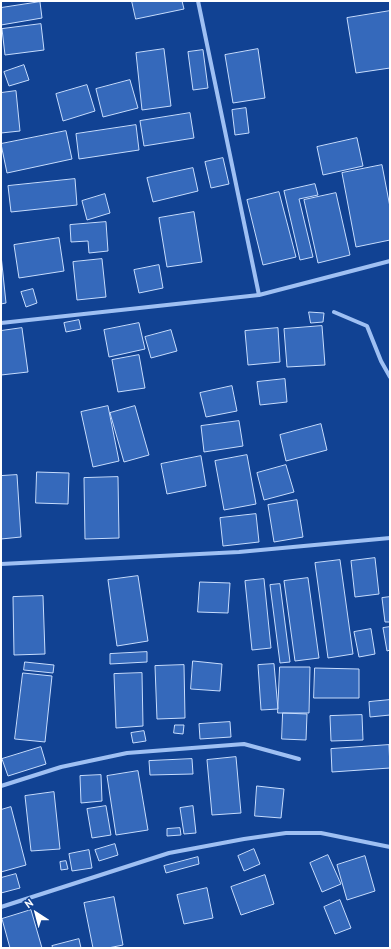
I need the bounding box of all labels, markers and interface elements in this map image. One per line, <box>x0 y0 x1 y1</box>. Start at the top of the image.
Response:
north arrow <box>16 893 56 933</box>
text: N <box>22 896 36 911</box>

